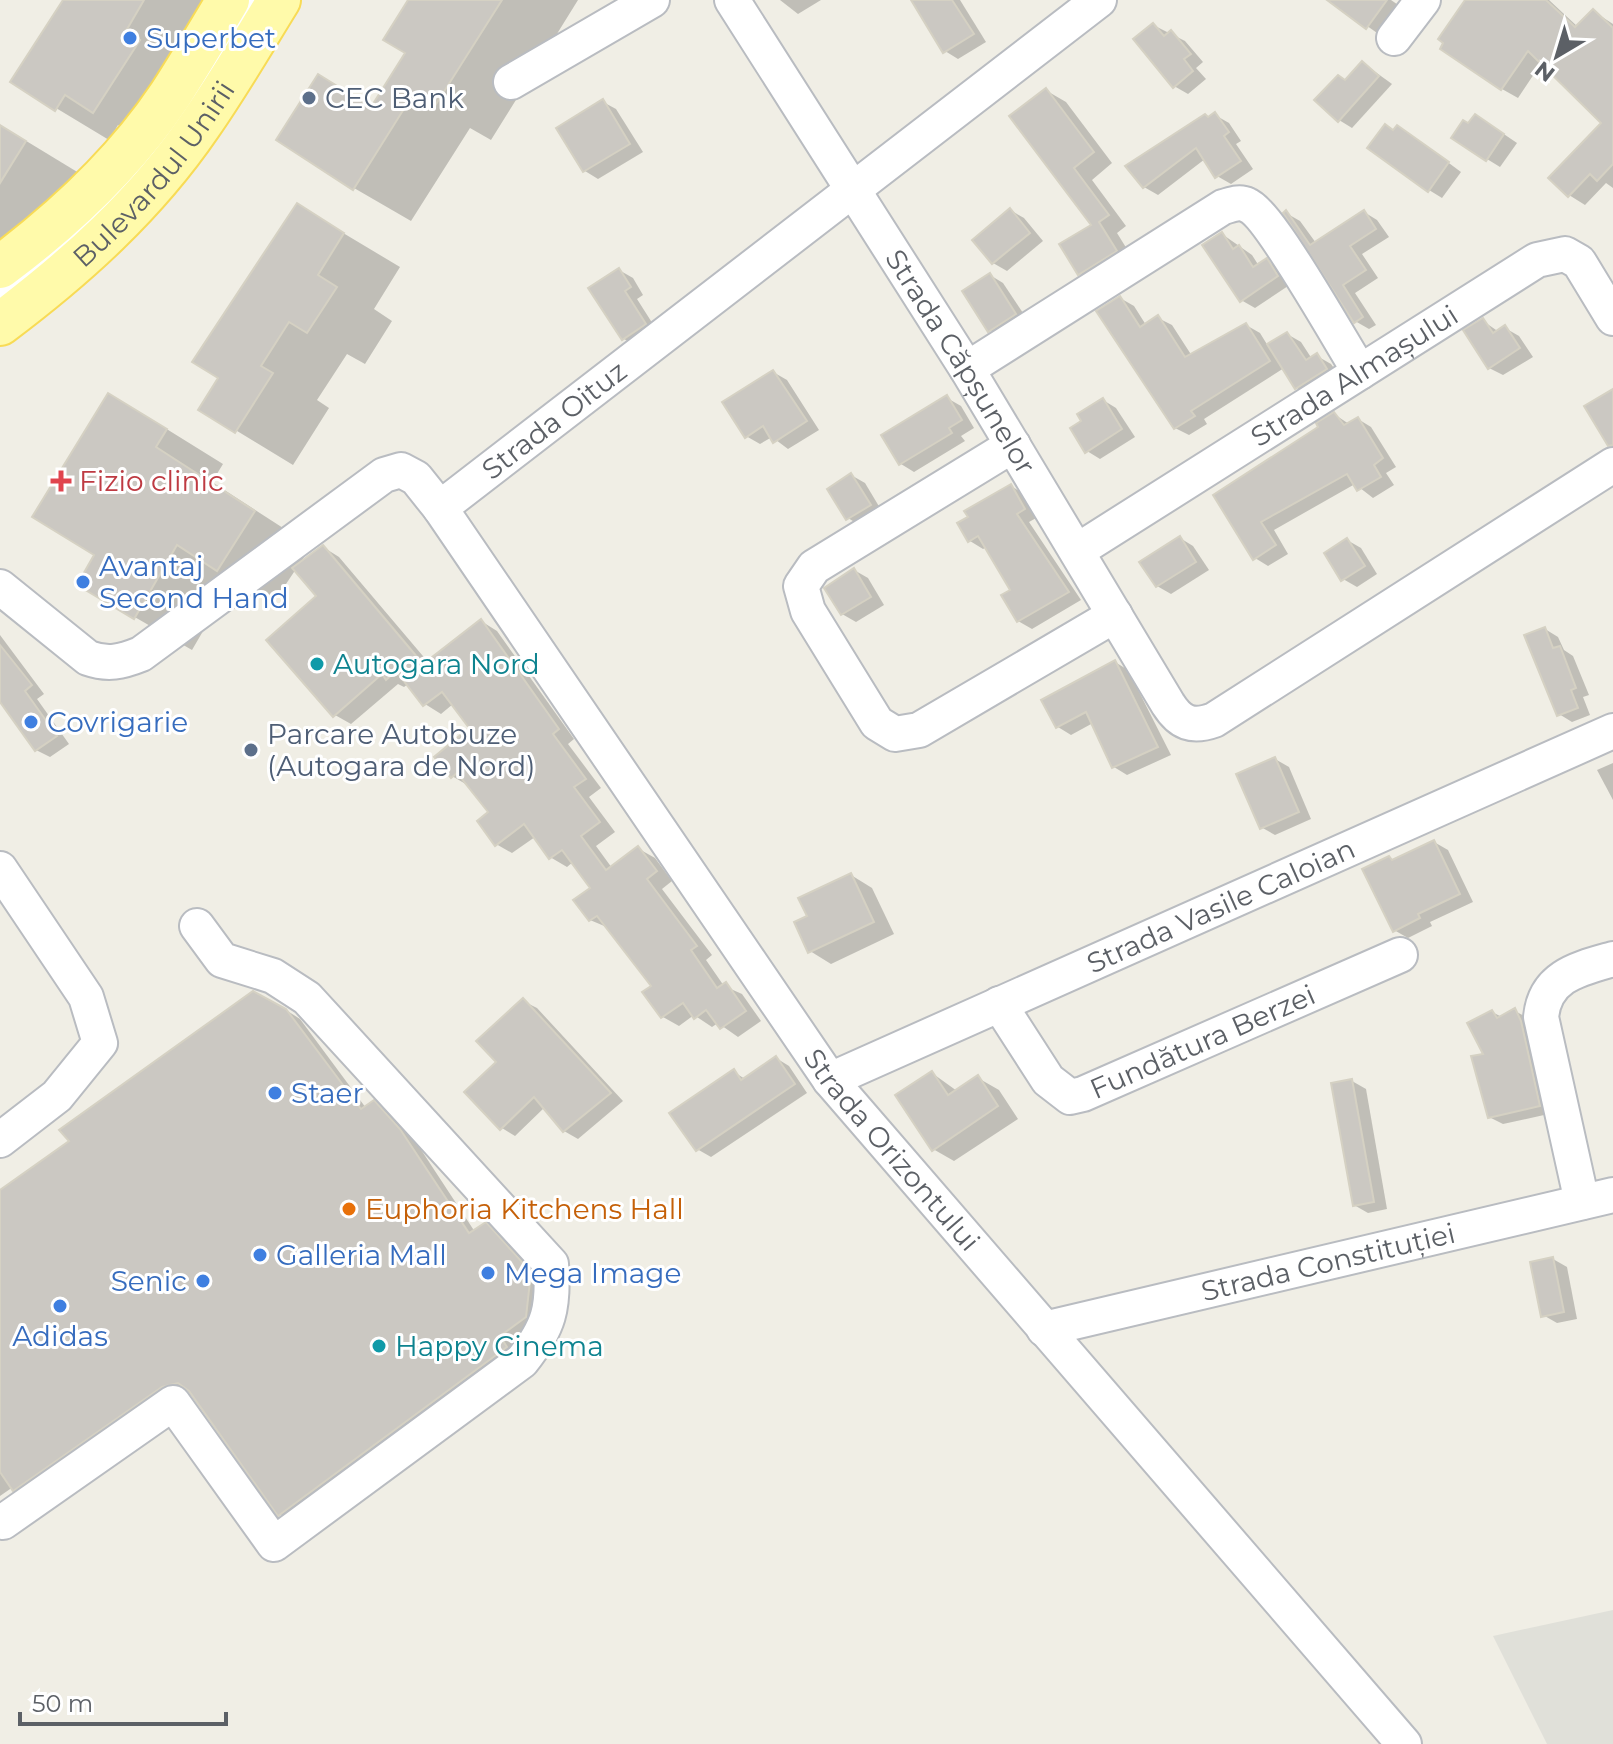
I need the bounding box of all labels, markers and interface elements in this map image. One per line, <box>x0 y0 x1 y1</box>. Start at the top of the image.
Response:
north arrow <box>1517 16 1597 96</box>
place label: Superbet <box>146 21 276 55</box>
marker: Superbet <box>121 29 139 47</box>
text: N <box>1530 55 1560 87</box>
street label: Bulevardul Unirii <box>66 75 242 274</box>
place label: CEC Bank <box>325 81 464 115</box>
marker: CEC Bank <box>300 89 318 107</box>
street label: Strada Căpșunelor <box>878 243 1043 480</box>
street label: Strada Almașului <box>1244 298 1464 454</box>
street label: Strada Oituz <box>475 354 633 486</box>
place label: Fizio clinic <box>79 464 224 498</box>
marker: Fizio clinic <box>50 470 72 492</box>
place label: Avantaj Second Hand <box>99 549 289 615</box>
marker: Avantaj Second Hand <box>74 573 92 591</box>
place label: Autogara Nord <box>333 647 540 681</box>
marker: Autogara Nord <box>308 655 326 673</box>
place label: Covrigarie <box>47 705 188 739</box>
marker: Covrigarie <box>22 713 40 731</box>
place label: Parcare Autobuze (Autogara de Nord) <box>267 717 536 783</box>
marker: Parcare Autobuze (Autogara de Nord) <box>242 741 260 759</box>
street label: Strada Vasile Caloian <box>1082 831 1360 980</box>
street label: Fundătura Berzei <box>1085 977 1320 1106</box>
street label: Strada Orizontului <box>797 1042 987 1258</box>
place label: Staer <box>291 1076 364 1110</box>
marker: Staer <box>266 1084 284 1102</box>
place label: Euphoria Kitchens Hall <box>365 1192 684 1226</box>
marker: Euphoria Kitchens Hall <box>340 1200 358 1218</box>
street label: Strada Constituției <box>1198 1216 1459 1308</box>
place label: Galleria Mall <box>276 1238 447 1272</box>
marker: Galleria Mall <box>251 1246 269 1264</box>
place label: Mega Image <box>504 1256 681 1290</box>
place label: Senic <box>111 1264 187 1298</box>
marker: Mega Image <box>479 1264 497 1282</box>
marker: Senic <box>194 1272 212 1290</box>
marker: Adidas <box>51 1297 69 1315</box>
place label: Adidas <box>12 1319 108 1353</box>
place label: Happy Cinema <box>395 1329 604 1363</box>
marker: Happy Cinema <box>370 1337 388 1355</box>
scale bar <box>20 1676 226 1726</box>
text: 50 m <box>32 1689 93 1718</box>

